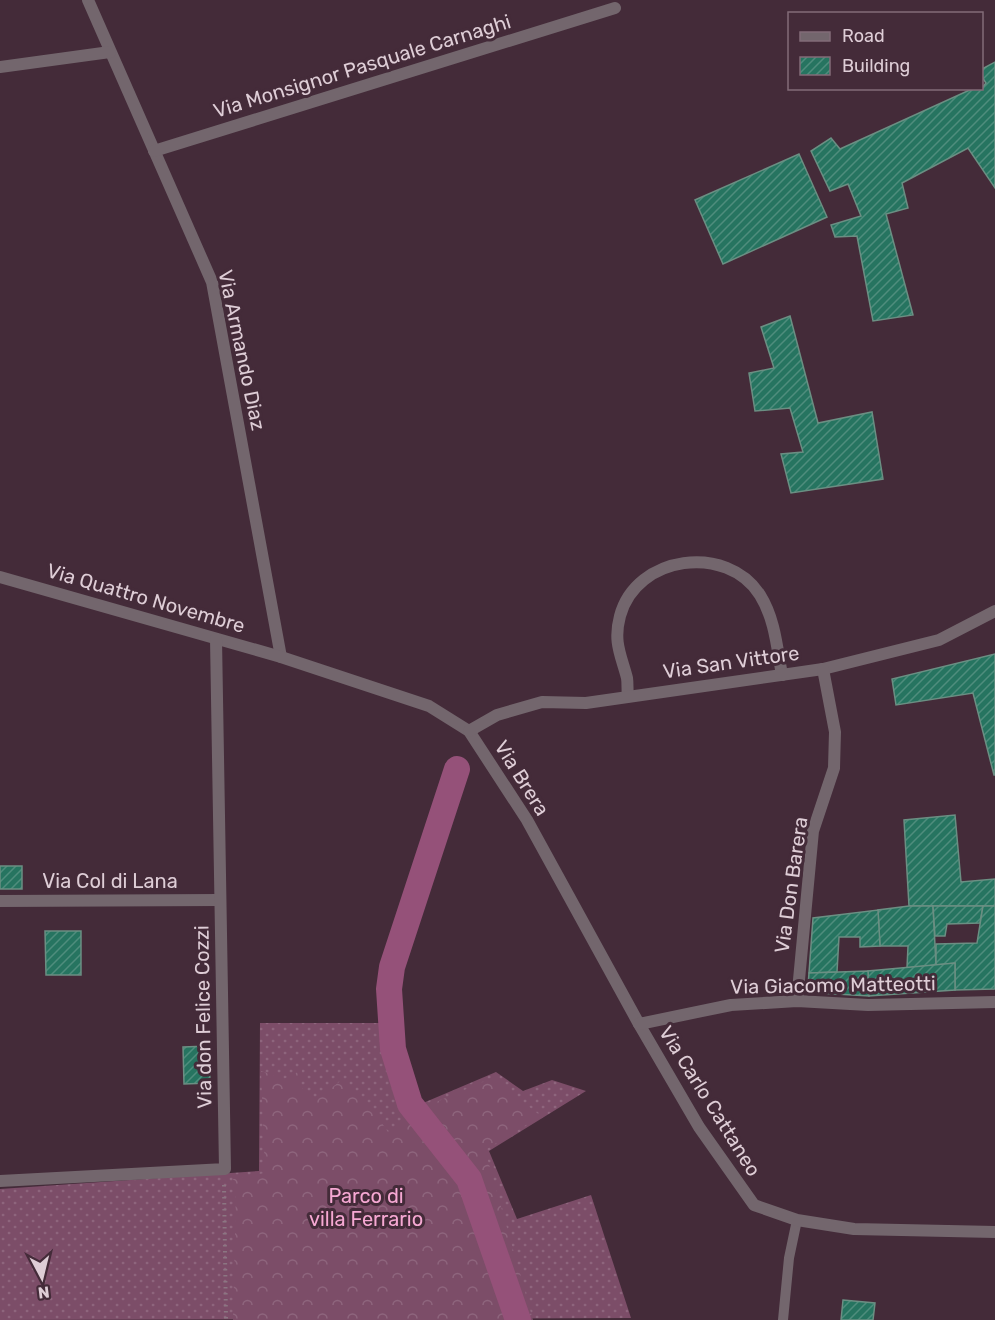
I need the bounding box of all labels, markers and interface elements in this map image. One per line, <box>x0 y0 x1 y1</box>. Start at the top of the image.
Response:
street label: Via Monsignor Pasquale Carnaghi <box>210 9 514 123</box>
legend <box>788 12 983 90</box>
text: Road <box>842 25 885 47</box>
text: Building <box>842 55 910 77</box>
street label: Via Armando Diaz <box>213 268 271 432</box>
street label: Via Quattro Novembre <box>44 558 248 638</box>
street label: Via San Vittore <box>661 641 801 683</box>
street label: Via Brera <box>489 736 555 820</box>
street label: Via Don Barera <box>770 815 812 955</box>
street label: Via Col di Lana <box>42 869 178 893</box>
street label: Via don Felice Cozzi <box>189 925 217 1109</box>
street label: Via Giacomo Matteotti <box>730 971 936 999</box>
street label: Via Carlo Cattaneo <box>654 1021 766 1181</box>
park label: Parco di villa Ferrario <box>309 1184 423 1231</box>
north arrow <box>12 1248 72 1308</box>
text: N <box>37 1282 51 1303</box>

